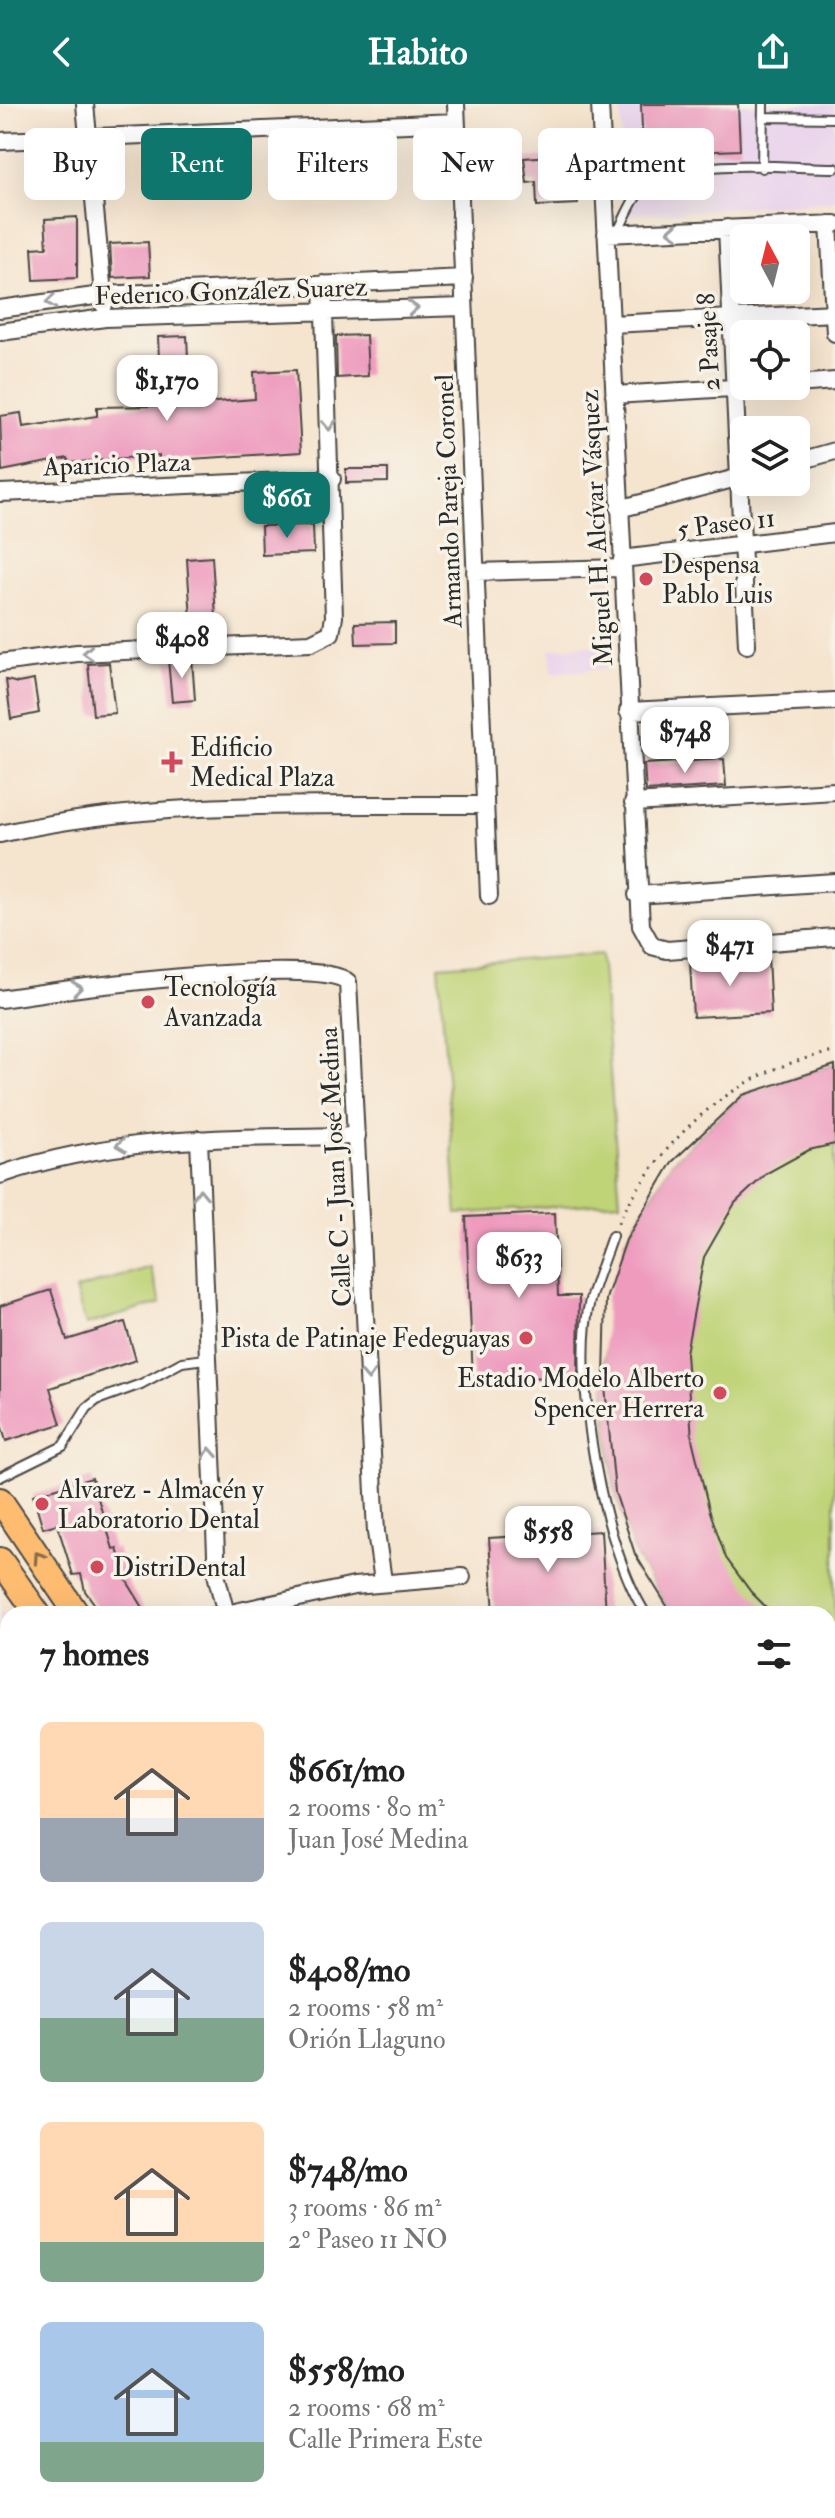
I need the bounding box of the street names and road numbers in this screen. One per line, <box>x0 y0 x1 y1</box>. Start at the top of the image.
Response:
street label: Federico González Suarez <box>94 271 369 313</box>
street label: 2 Pasaje 8 <box>690 292 728 392</box>
street label: Armando Pareja Coronel <box>429 373 469 629</box>
street label: Miguel H. Alcívar Vásquez <box>574 388 620 667</box>
street label: Aparicio Plaza <box>42 446 192 485</box>
street label: 5 Paseo 11 <box>675 502 777 546</box>
street label: Calle C - Juan José Medina <box>313 1026 359 1308</box>

